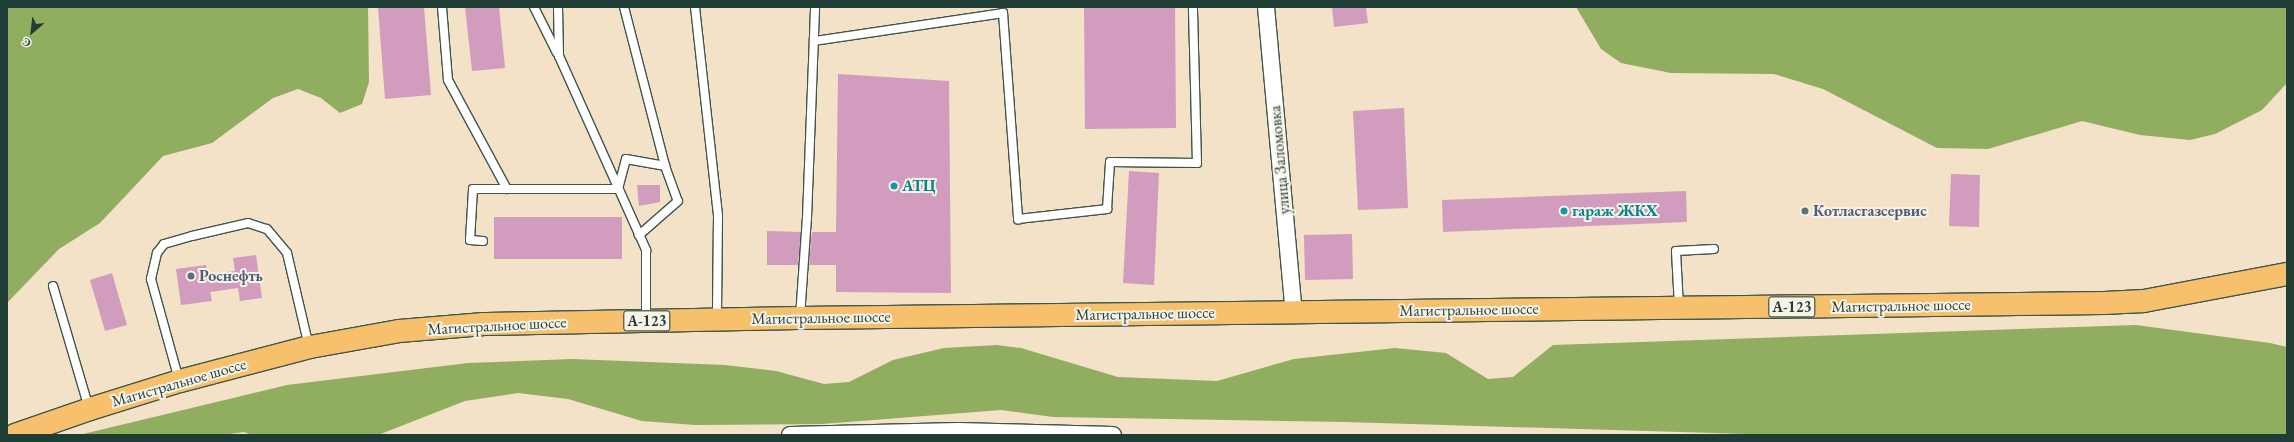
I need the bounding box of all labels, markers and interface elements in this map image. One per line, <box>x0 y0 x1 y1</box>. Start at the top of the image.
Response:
north arrow <box>12 12 52 52</box>
text: С <box>20 35 33 51</box>
street label: улица Заломовка <box>1266 105 1294 215</box>
place label: АТЦ <box>902 176 936 196</box>
marker: АТЦ <box>889 181 899 191</box>
place label: гараж ЖКХ <box>1572 201 1658 221</box>
place label: Котласгазсервис <box>1813 201 1927 221</box>
marker: гараж ЖКХ <box>1559 206 1569 216</box>
marker: Котласгазсервис <box>1800 206 1810 216</box>
place label: Роснефть <box>199 266 263 286</box>
marker: Роснефть <box>186 271 196 281</box>
road number: А-123 <box>1768 294 1816 320</box>
street label: Магистральное шоссе <box>1831 295 1971 317</box>
street label: Магистральное шоссе <box>1399 299 1539 321</box>
street label: Магистральное шоссе <box>1075 303 1215 325</box>
street label: Магистральное шоссе <box>751 307 891 329</box>
road number: А-123 <box>623 308 671 334</box>
street label: Магистральное шоссе <box>427 313 567 339</box>
street label: Магистральное шоссе <box>109 355 249 411</box>

